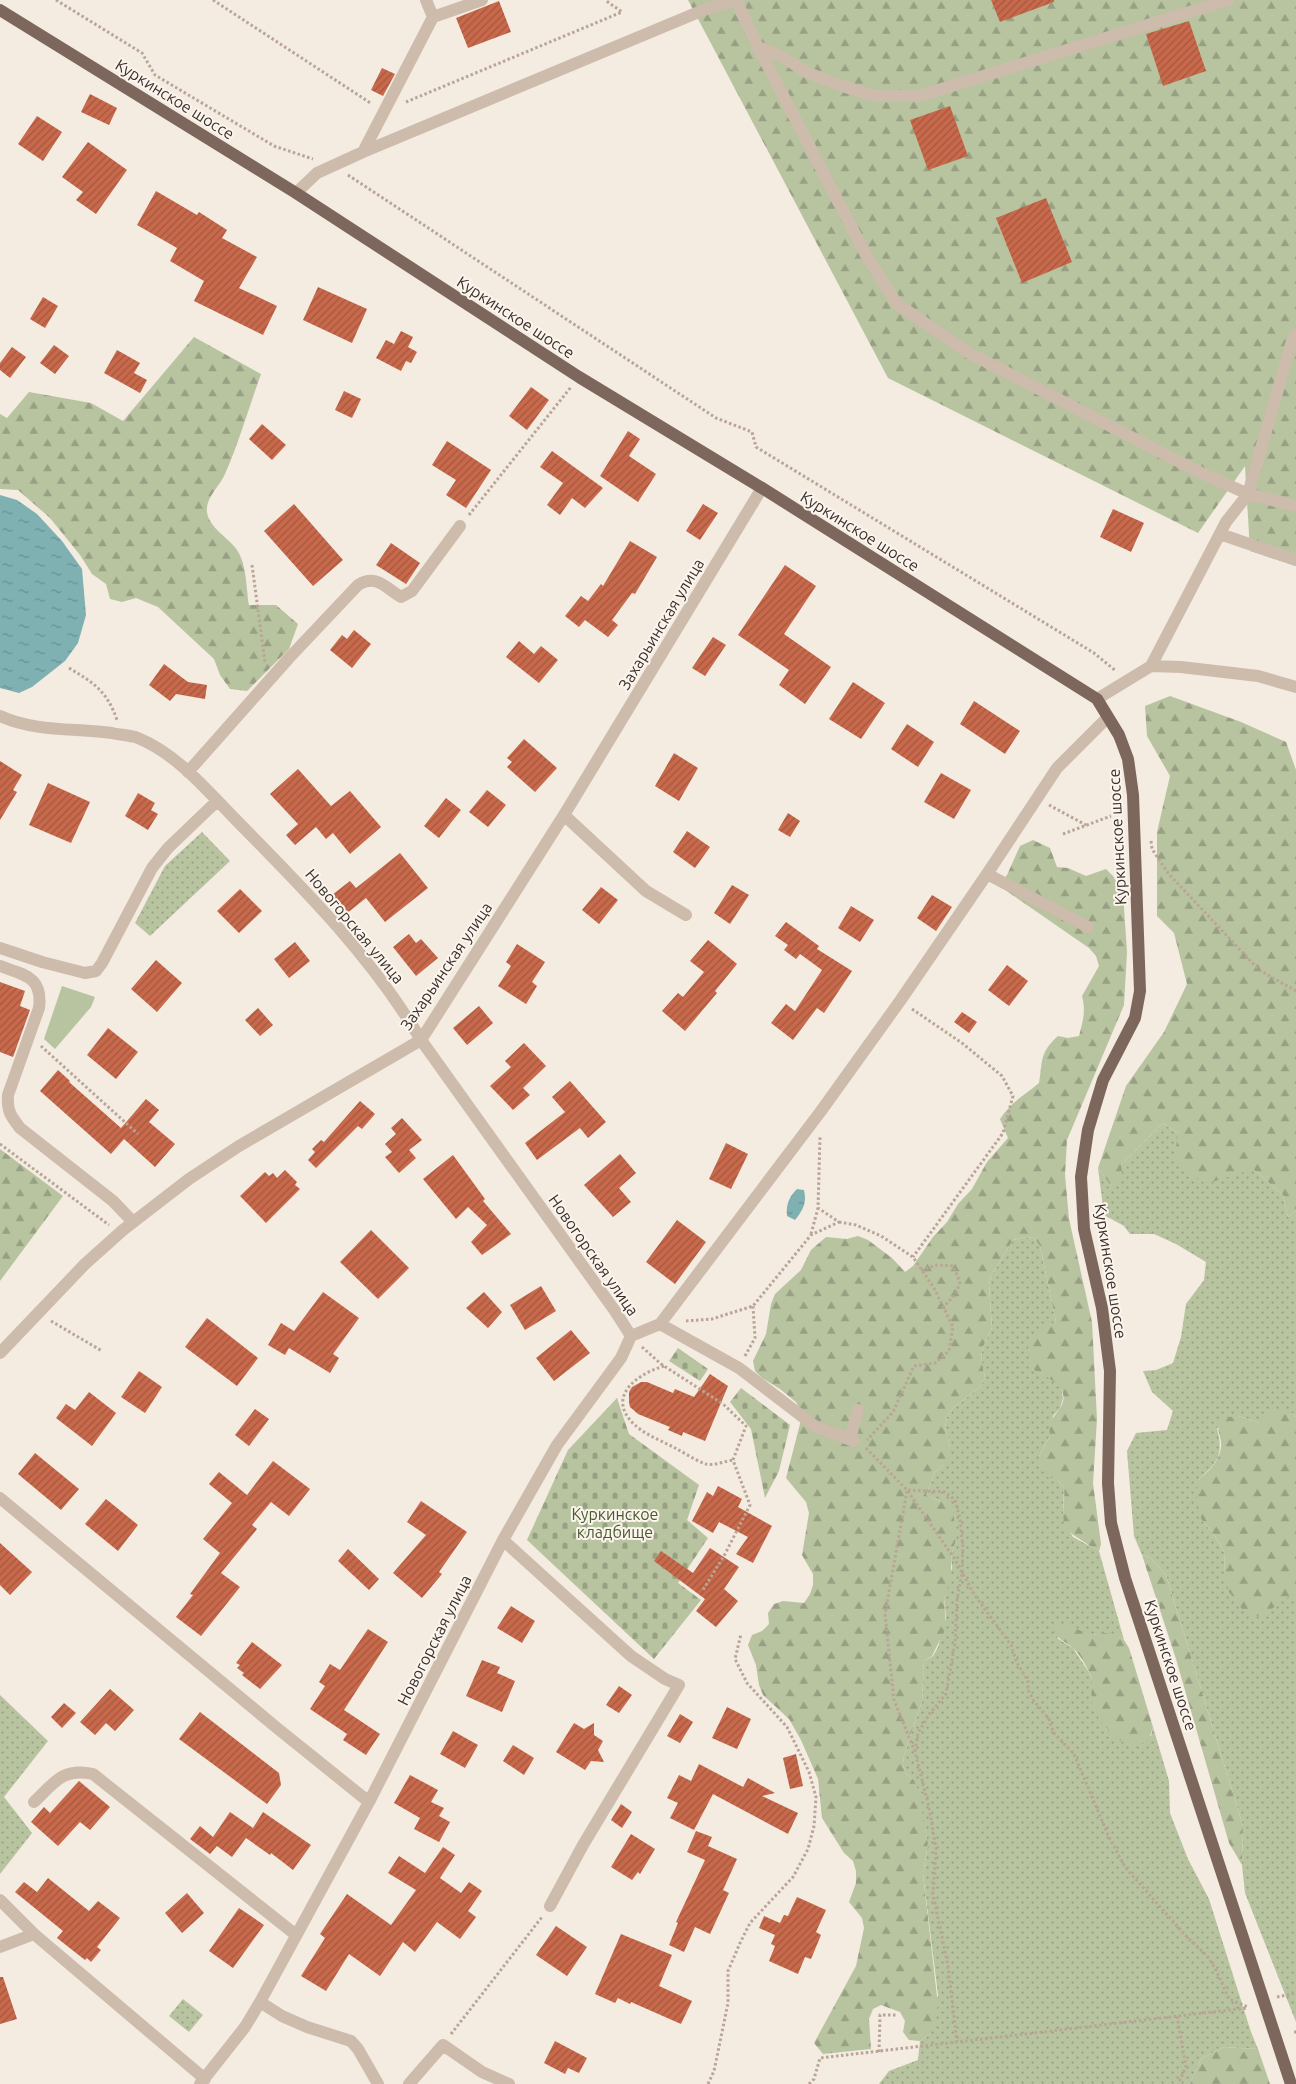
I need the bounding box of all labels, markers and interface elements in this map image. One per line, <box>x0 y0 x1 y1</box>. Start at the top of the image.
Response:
street label: Куркинское шоссе <box>112 55 238 143</box>
street label: Куркинское шоссе <box>454 272 578 362</box>
street label: Куркинское шоссе <box>797 487 923 575</box>
street label: Захарьинская улица <box>615 555 707 693</box>
street label: Куркинское шоссе <box>1104 768 1130 906</box>
street label: Новогорская улица <box>302 865 408 987</box>
street label: Захарьинская улица <box>397 899 495 1033</box>
street label: Новогорская улица <box>545 1191 643 1319</box>
street label: Куркинское шоссе <box>1091 1202 1131 1340</box>
park label: Куркинское кладбище <box>572 1505 658 1541</box>
street label: Новогорская улица <box>393 1572 475 1708</box>
street label: Куркинское шоссе <box>1141 1597 1201 1733</box>

